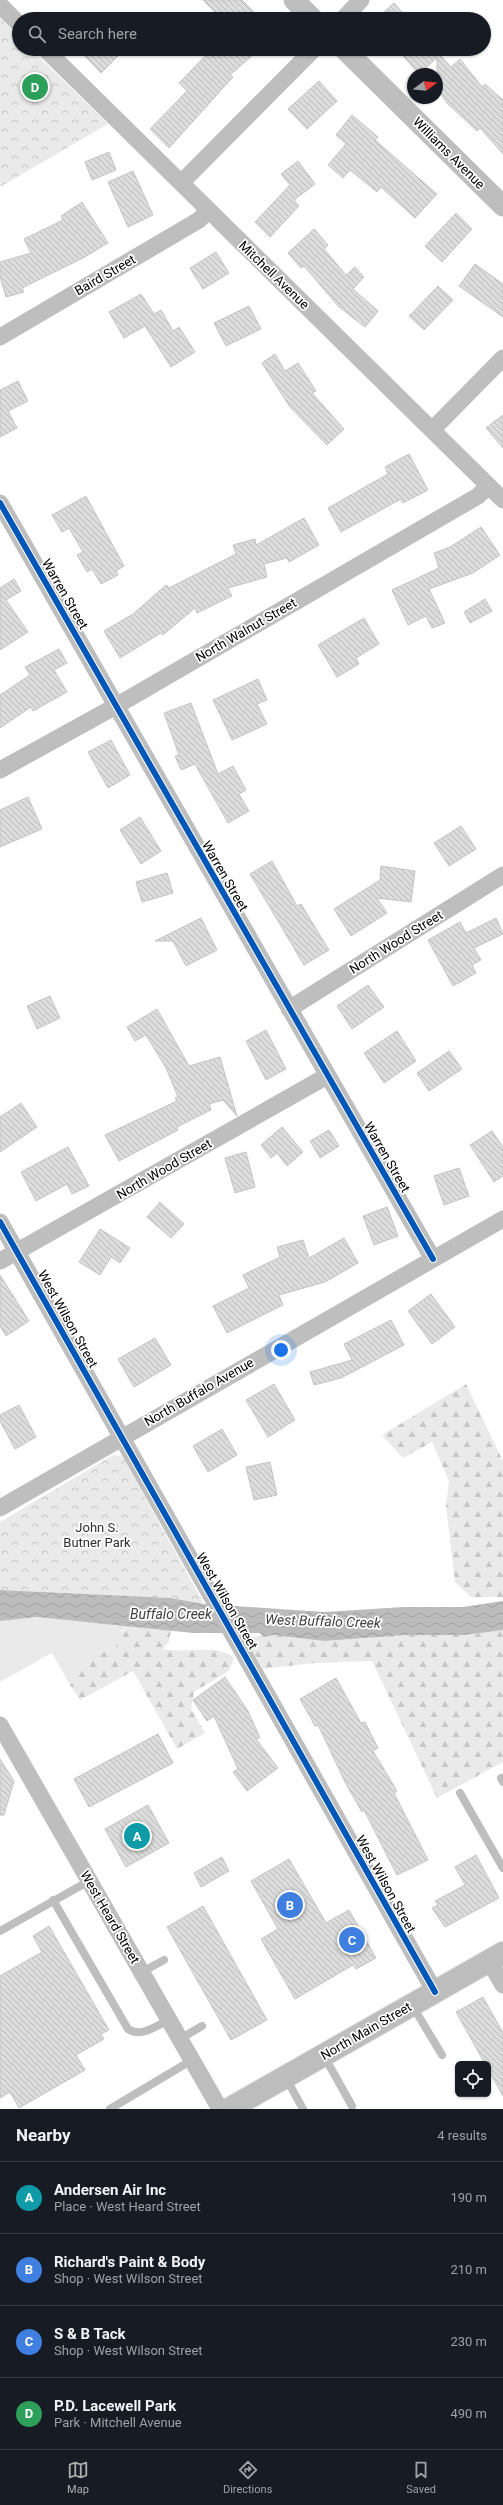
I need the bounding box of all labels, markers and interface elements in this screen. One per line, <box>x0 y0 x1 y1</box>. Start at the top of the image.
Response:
search box <box>12 12 491 56</box>
icon: search <box>26 23 48 45</box>
text: Search here <box>58 25 137 43</box>
north arrow <box>407 68 443 104</box>
pin: D <box>22 72 48 102</box>
street label: Williams Avenue <box>410 114 488 192</box>
street label: Mitchell Avenue <box>236 238 312 312</box>
street label: Baird Street <box>72 252 138 298</box>
street label: Warren Street <box>39 556 91 632</box>
street label: North Walnut Street <box>193 595 299 665</box>
street label: Warren Street <box>199 838 251 914</box>
street label: North Wood Street <box>347 907 445 977</box>
street label: Warren Street <box>361 1119 413 1195</box>
street label: North Wood Street <box>114 1136 214 1202</box>
street label: West Wilson Street <box>35 1268 101 1370</box>
your location <box>271 1340 291 1360</box>
street label: North Buffalo Avenue <box>142 1355 256 1429</box>
park label: John S. Butner Park <box>63 1520 131 1550</box>
street label: West Wilson Street <box>193 1550 261 1652</box>
water label: Buffalo Creek <box>130 1606 213 1622</box>
water label: West Buffalo Creek <box>265 1611 382 1631</box>
pin: A <box>124 1821 150 1851</box>
street label: West Wilson Street <box>353 1833 419 1935</box>
street label: West Heard Street <box>77 1868 143 1966</box>
pin: B <box>277 1890 303 1920</box>
pin: C <box>339 1925 365 1955</box>
street label: North Main Street <box>318 1999 414 2063</box>
map controls <box>455 2061 491 2097</box>
button: locate <box>455 2061 491 2097</box>
text: Nearby <box>16 2125 71 2145</box>
text: 4 results <box>437 2128 487 2143</box>
text: Andersen Air Inc <box>54 2181 166 2199</box>
text: A <box>25 2190 33 2205</box>
text: 190 m <box>450 2190 487 2205</box>
text: Place · West Heard Street <box>54 2199 201 2214</box>
text: Richard's Paint & Body <box>54 2253 205 2271</box>
text: B <box>25 2262 33 2277</box>
text: 210 m <box>450 2262 487 2277</box>
text: Shop · West Wilson Street <box>54 2271 203 2286</box>
text: S & B Tack <box>54 2325 126 2343</box>
text: C <box>25 2334 33 2349</box>
text: 230 m <box>450 2334 487 2349</box>
text: Shop · West Wilson Street <box>54 2343 203 2358</box>
text: P.D. Lacewell Park <box>54 2397 176 2415</box>
text: D <box>25 2406 33 2421</box>
text: 490 m <box>450 2406 487 2421</box>
text: Park · Mitchell Avenue <box>54 2415 182 2430</box>
tab: Map <box>67 2459 89 2496</box>
tab: Directions <box>223 2459 272 2496</box>
tab: Saved <box>406 2459 436 2496</box>

